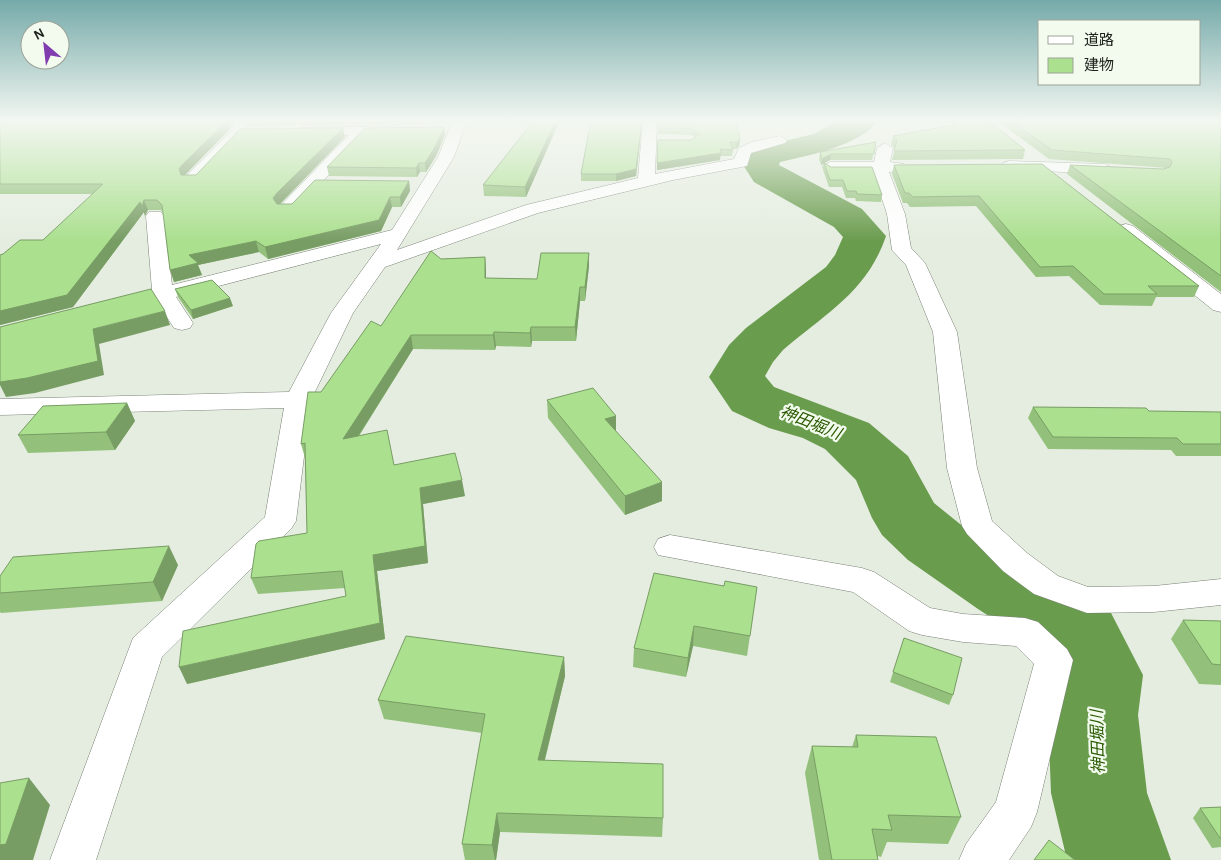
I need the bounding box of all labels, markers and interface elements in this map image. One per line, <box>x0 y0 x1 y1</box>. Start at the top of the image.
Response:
north arrow <box>20 20 70 70</box>
legend <box>1038 20 1201 85</box>
text: N <box>31 24 48 44</box>
text: 道路 <box>1084 31 1114 49</box>
text: 建物 <box>1084 56 1114 74</box>
water label: 神田堀川 <box>778 402 846 444</box>
water label: 神田堀川 <box>1087 708 1108 774</box>

